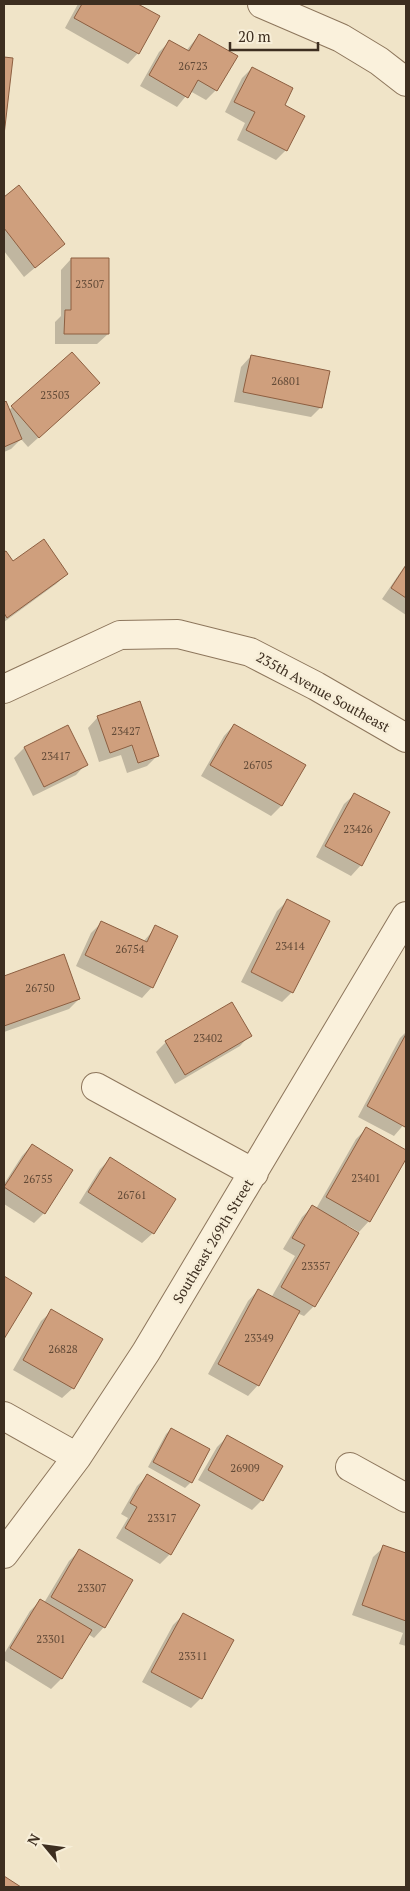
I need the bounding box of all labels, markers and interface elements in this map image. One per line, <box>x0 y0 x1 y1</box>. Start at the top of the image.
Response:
scale bar <box>230 20 318 52</box>
text: 20 m <box>238 26 271 46</box>
house number: 26723 <box>178 59 208 73</box>
house number: 23507 <box>75 277 105 291</box>
house number: 26801 <box>271 374 301 388</box>
house number: 23503 <box>40 388 70 402</box>
street label: 235th Avenue Southeast <box>253 647 394 737</box>
house number: 23427 <box>111 724 141 738</box>
house number: 23417 <box>41 749 71 763</box>
house number: 26705 <box>243 758 273 772</box>
house number: 23426 <box>343 822 373 836</box>
house number: 23414 <box>275 939 305 953</box>
house number: 26754 <box>115 942 145 956</box>
house number: 26750 <box>25 981 55 995</box>
house number: 23402 <box>193 1031 223 1045</box>
house number: 23401 <box>351 1171 381 1185</box>
house number: 26755 <box>23 1172 53 1186</box>
street label: Southeast 269th Street <box>168 1174 258 1307</box>
house number: 26761 <box>117 1188 147 1202</box>
house number: 23357 <box>301 1259 331 1273</box>
house number: 23349 <box>244 1331 274 1345</box>
house number: 26828 <box>48 1342 78 1356</box>
house number: 26909 <box>230 1461 260 1475</box>
house number: 23317 <box>147 1511 177 1525</box>
house number: 23307 <box>77 1581 107 1595</box>
house number: 23301 <box>36 1632 66 1646</box>
house number: 23311 <box>178 1649 208 1663</box>
north arrow <box>20 1821 70 1871</box>
text: N <box>22 1830 44 1849</box>

